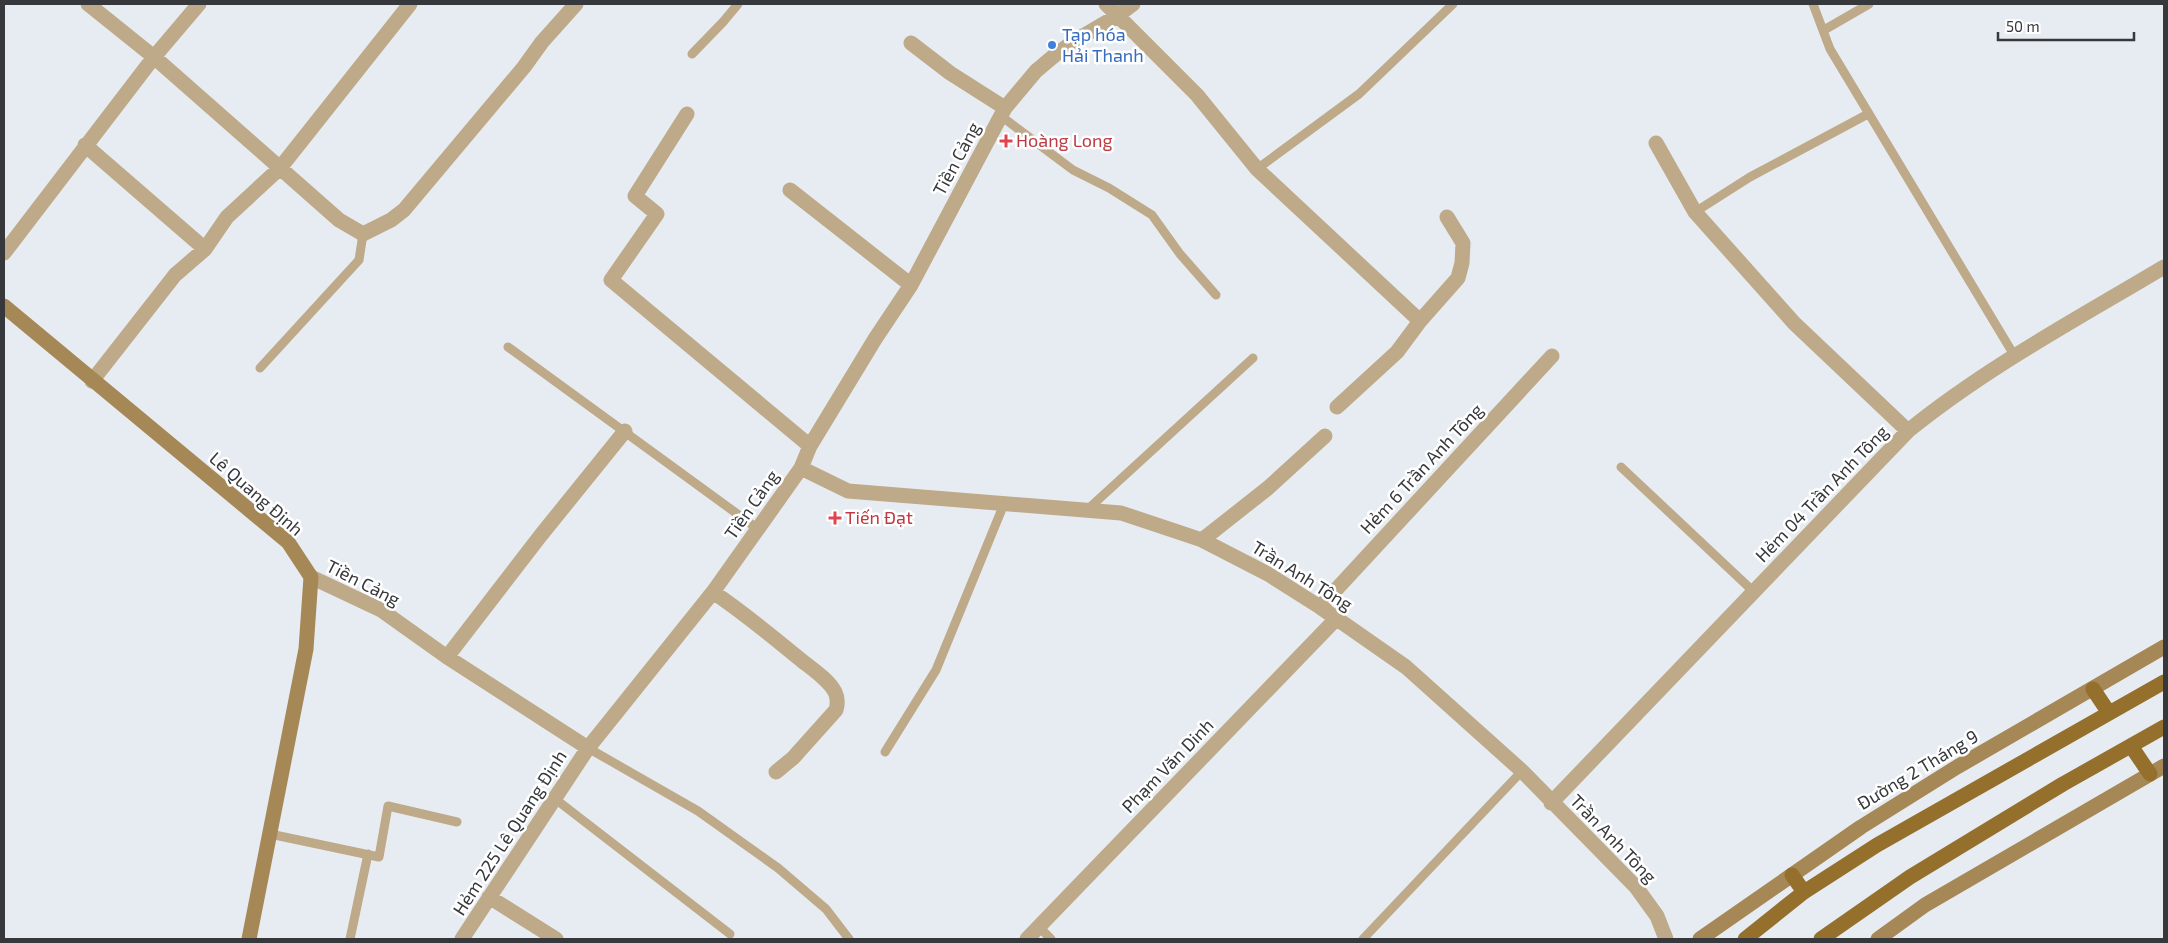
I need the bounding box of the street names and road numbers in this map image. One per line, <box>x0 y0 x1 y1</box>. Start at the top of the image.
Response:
street label: Tiền Cảng <box>928 118 985 199</box>
street label: Hẻm 6 Trần Anh Tông <box>1355 399 1487 538</box>
street label: Hẻm 04 Trần Anh Tông <box>1750 420 1892 566</box>
street label: Lê Quang Định <box>205 447 308 540</box>
street label: Tiền Cảng <box>719 465 783 543</box>
street label: Trần Anh Tông <box>1248 535 1357 615</box>
street label: Tiền Cảng <box>323 554 404 610</box>
street label: Phạm Văn Dinh <box>1117 714 1218 817</box>
street label: Đường 2 Tháng 9 <box>1853 724 1982 814</box>
street label: Hẻm 225 Lê Quang Định <box>448 746 571 919</box>
street label: Trần Anh Tông <box>1566 789 1662 887</box>

